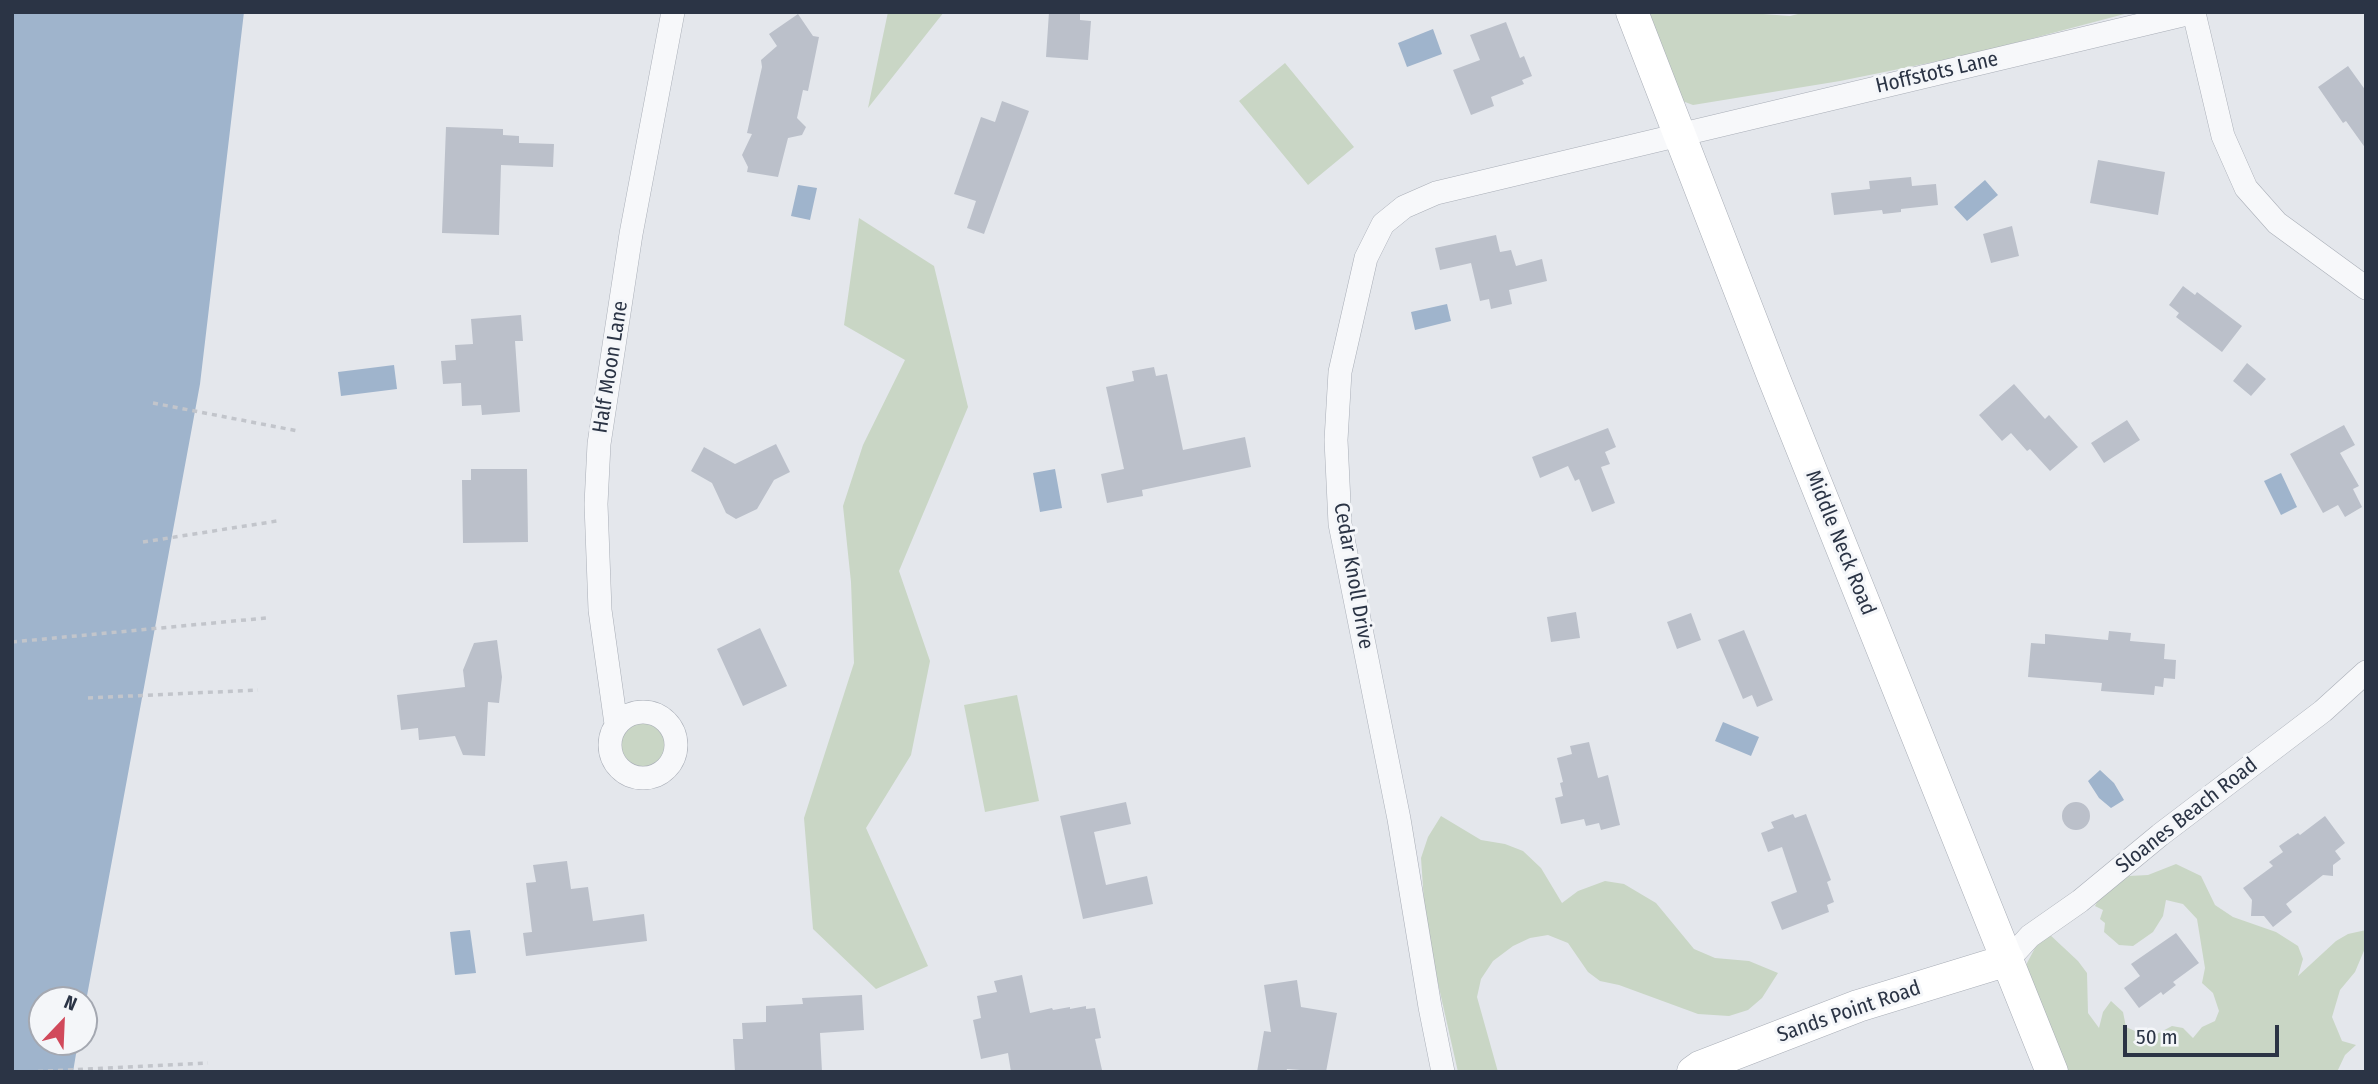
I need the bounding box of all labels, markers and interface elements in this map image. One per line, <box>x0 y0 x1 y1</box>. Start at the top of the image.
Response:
street label: Hoffstots Lane <box>1873 47 2001 99</box>
street label: Half Moon Lane <box>588 299 634 435</box>
street label: Middle Neck Road <box>1800 467 1880 619</box>
street label: Cedar Knoll Drive <box>1328 501 1378 651</box>
street label: Sloanes Beach Road <box>2111 753 2263 879</box>
street label: Sands Point Road <box>1774 976 1924 1048</box>
north arrow <box>28 986 98 1056</box>
text: N <box>61 990 80 1016</box>
scale bar <box>2126 1010 2282 1054</box>
text: 50 m <box>2136 1024 2178 1050</box>

